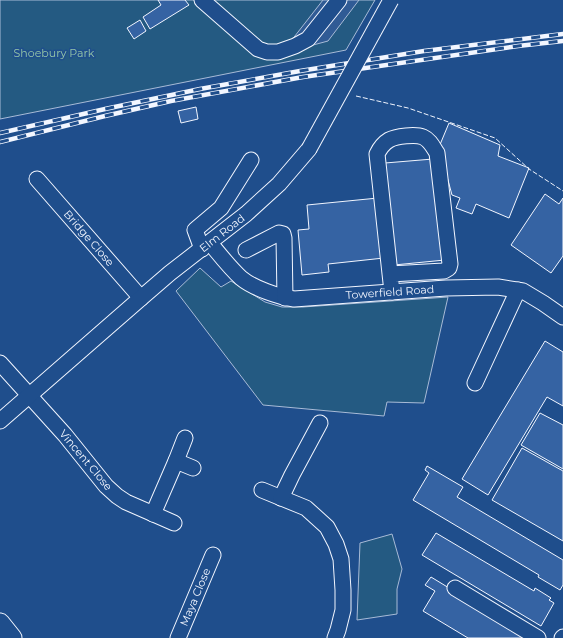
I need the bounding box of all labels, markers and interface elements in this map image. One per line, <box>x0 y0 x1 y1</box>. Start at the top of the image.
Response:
park label: Shoebury Park <box>14 46 95 60</box>
street label: Bridge Close <box>61 207 117 269</box>
street label: Elm Road <box>197 211 247 255</box>
street label: Towerfield Road <box>345 282 435 302</box>
street label: Vincent Close <box>57 427 116 494</box>
street label: Maya Close <box>177 566 214 628</box>

